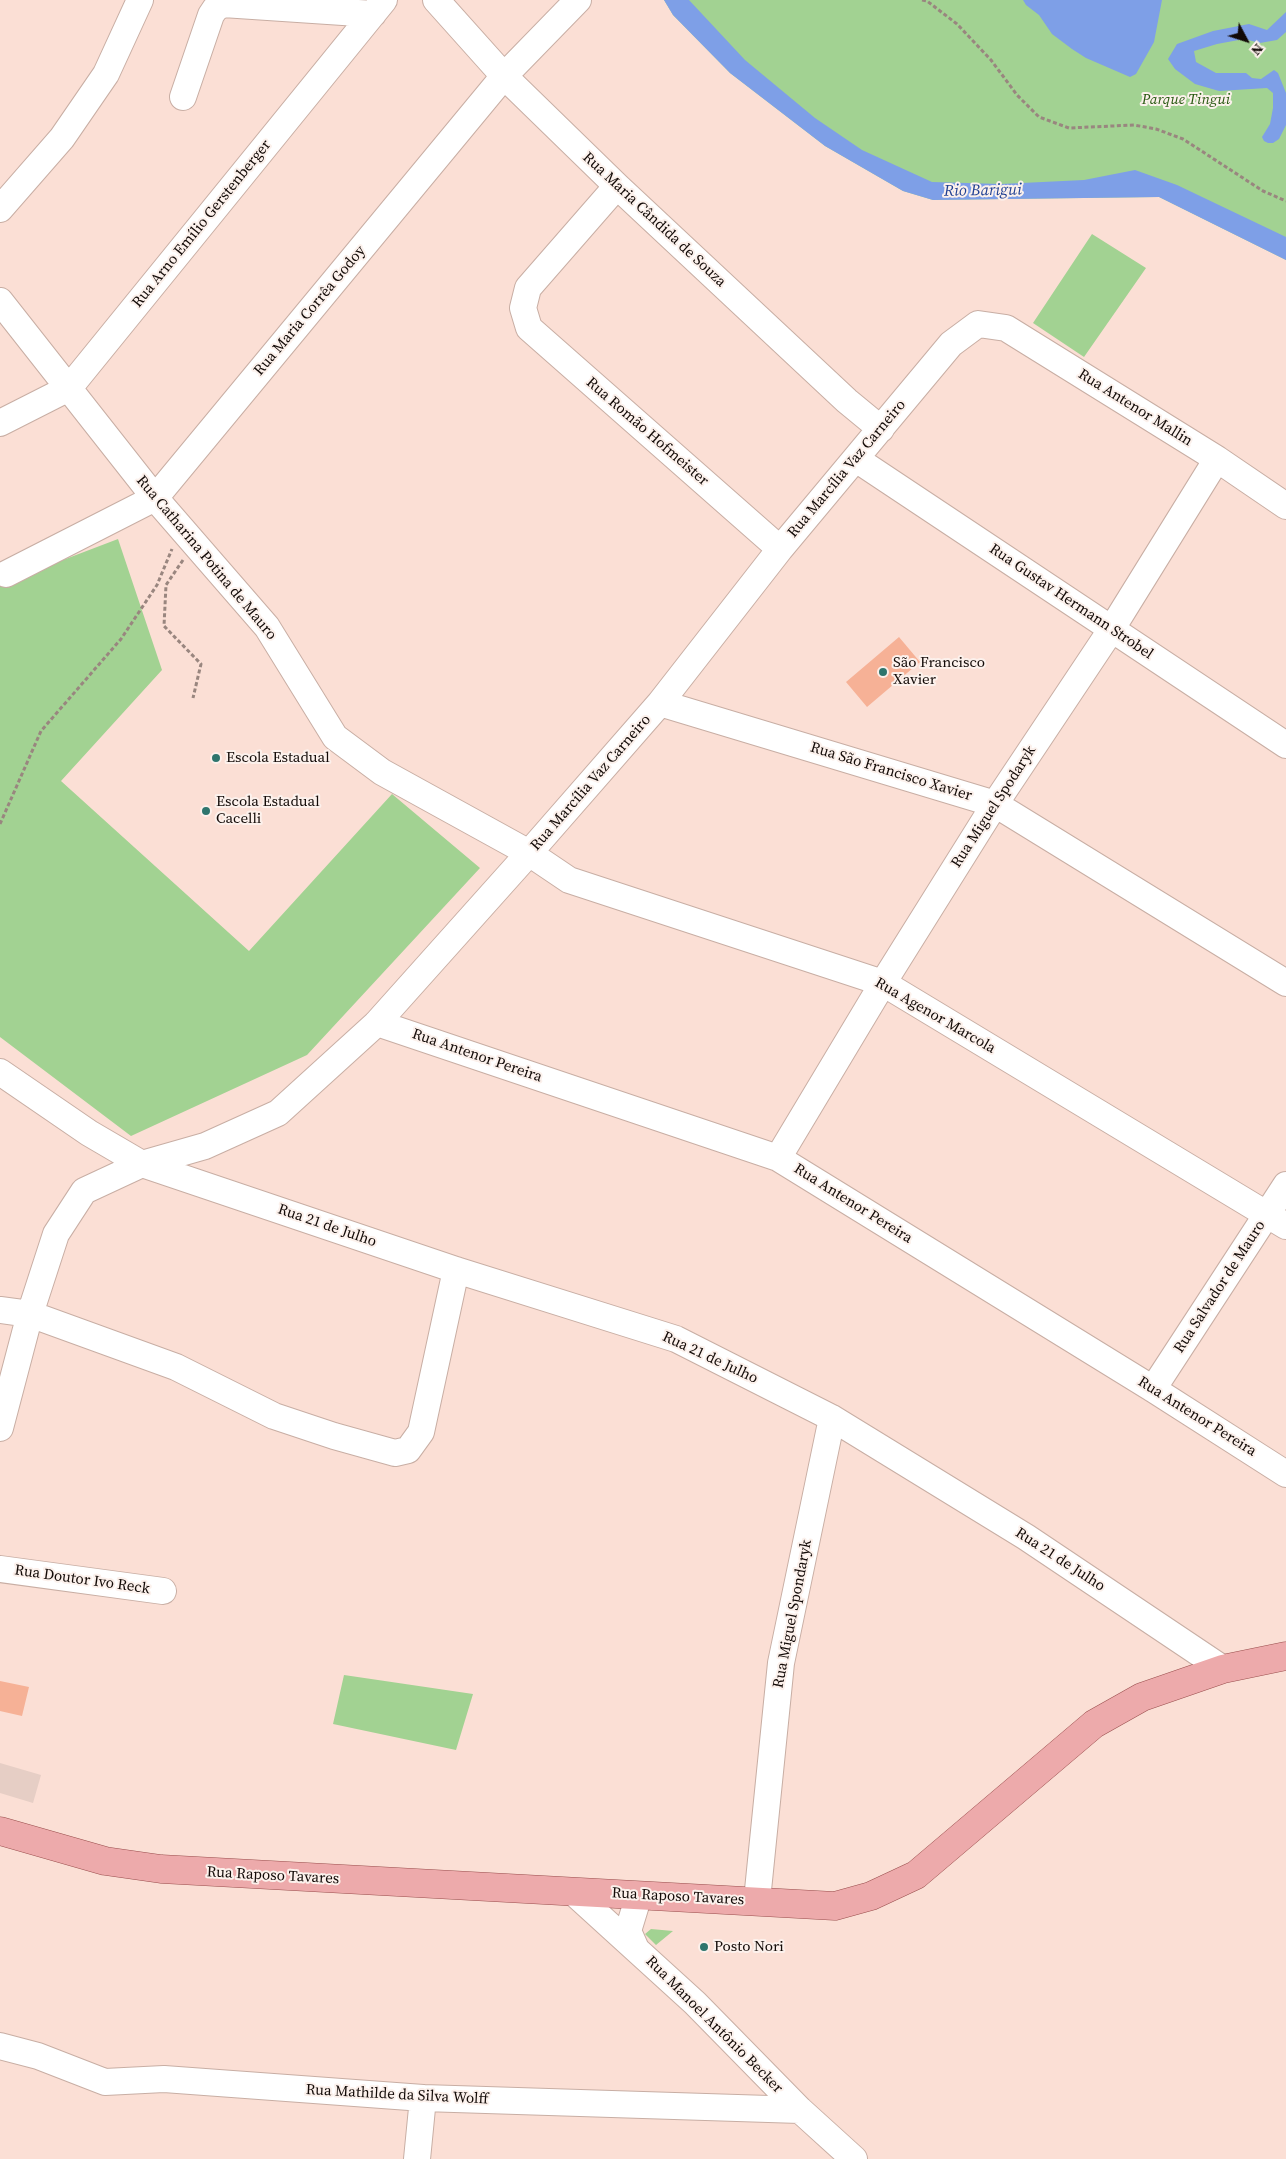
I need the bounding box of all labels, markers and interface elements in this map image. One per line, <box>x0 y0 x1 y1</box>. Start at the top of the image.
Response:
north arrow <box>1221 15 1271 65</box>
text: N <box>1247 39 1268 60</box>
park label: Parque Tingui <box>1142 91 1230 109</box>
street label: Rua Arno Emílio Gerstenberger <box>129 136 275 312</box>
street label: Rua Maria Cândida de Souza <box>579 149 729 291</box>
water label: Rio Barigui <box>944 181 1022 201</box>
street label: Rua Maria Corrêa Godoy <box>250 242 370 380</box>
street label: Rua Antenor Mallin <box>1074 366 1196 450</box>
street label: Rua Romão Hofmeister <box>582 374 712 490</box>
street label: Rua Marcília Vaz Carneiro <box>784 396 910 542</box>
street label: Rua Catharina Potina de Mauro <box>132 472 280 644</box>
street label: Rua Gustav Hermann Strobel <box>986 540 1156 664</box>
place label: São Francisco Xavier <box>893 654 985 689</box>
marker: São Francisco Xavier <box>877 666 889 678</box>
street label: Rua Marcília Vaz Carneiro <box>527 711 655 855</box>
street label: Rua São Francisco Xavier <box>808 739 974 805</box>
street label: Rua Miguel Spodaryk <box>948 743 1040 871</box>
place label: Escola Estadual <box>226 749 330 767</box>
marker: Escola Estadual <box>210 752 222 764</box>
place label: Escola Estadual Cacelli <box>216 793 320 828</box>
marker: Escola Estadual Cacelli <box>200 805 212 817</box>
street label: Rua Agenor Marcola <box>872 974 998 1058</box>
street label: Rua Antenor Pereira <box>410 1025 544 1087</box>
street label: Rua Antenor Pereira <box>790 1160 916 1248</box>
street label: Rua 21 de Julho <box>275 1201 379 1251</box>
street label: Rua Salvador de Mauro <box>1170 1217 1270 1357</box>
street label: Rua 21 de Julho <box>659 1328 761 1388</box>
street label: Rua Antenor Pereira <box>1134 1373 1260 1461</box>
street label: Rua 21 de Julho <box>1012 1524 1108 1596</box>
street label: Rua Miguel Spondaryk <box>770 1538 816 1690</box>
street label: Rua Doutor Ivo Reck <box>13 1562 151 1598</box>
street label: Rua Raposo Tavares <box>206 1864 340 1888</box>
street label: Rua Raposo Tavares <box>611 1885 745 1909</box>
place label: Posto Nori <box>714 1938 784 1956</box>
marker: Posto Nori <box>698 1941 710 1953</box>
street label: Rua Manoel Antônio Becker <box>642 1953 786 2097</box>
street label: Rua Mathilde da Silva Wolff <box>305 2081 489 2109</box>

